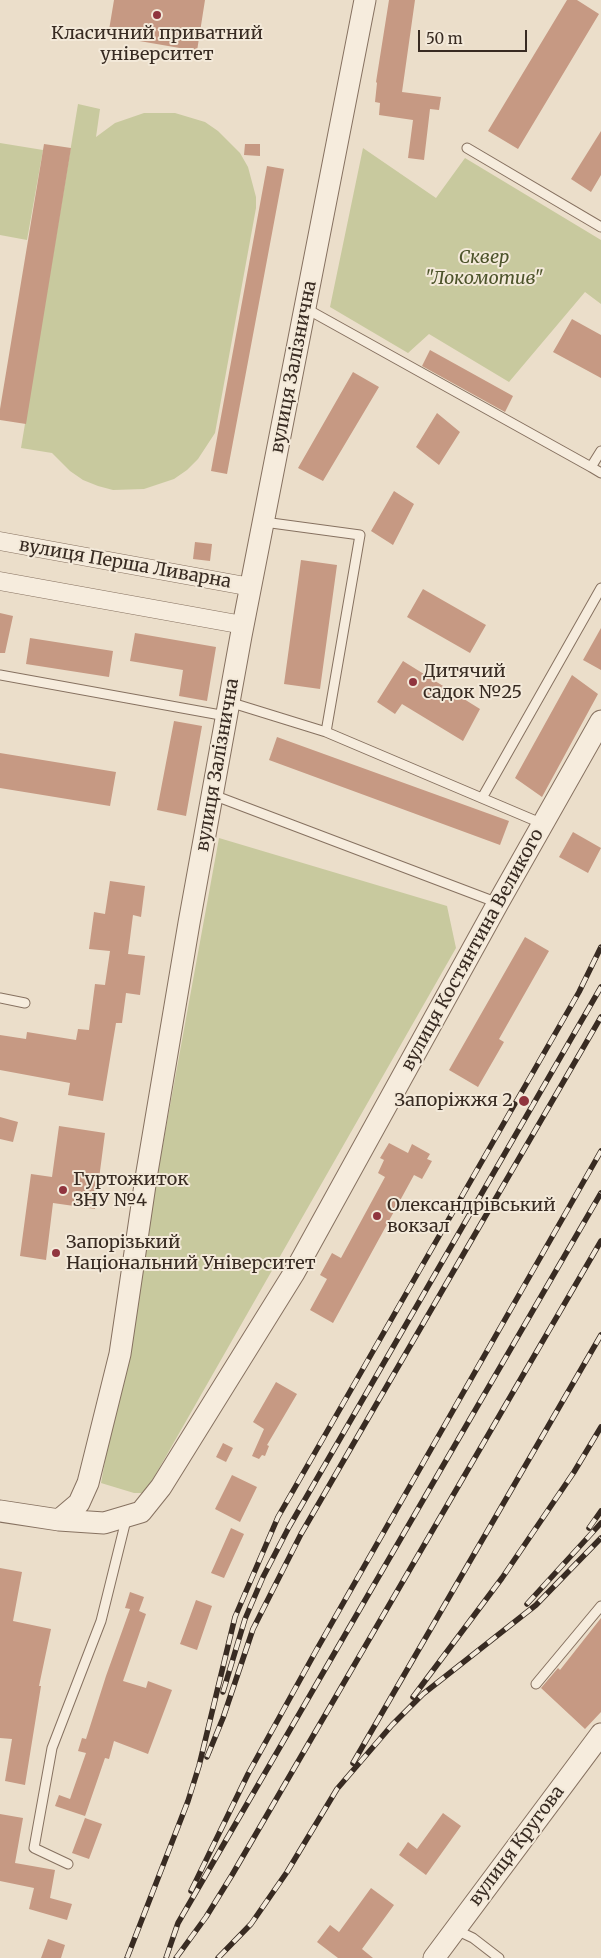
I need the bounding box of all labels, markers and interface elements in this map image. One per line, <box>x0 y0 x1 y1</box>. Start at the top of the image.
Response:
marker: Класичний приватний університет <box>151 9 163 21</box>
scale bar <box>421 20 530 52</box>
place label: Класичний приватний університет <box>51 23 263 66</box>
text: 50 m <box>426 29 463 48</box>
park label: Сквер "Локомотив" <box>425 247 543 290</box>
street label: вулиця Залізнична <box>267 279 321 455</box>
street label: вулиця Перша Ливарна <box>17 535 233 593</box>
place label: Дитячий садок №25 <box>423 661 522 704</box>
marker: Дитячий садок №25 <box>407 676 419 688</box>
street label: вулиця Залізнична <box>192 677 244 853</box>
street label: вулиця Костянтина Великого <box>397 825 549 1075</box>
place label: Запоріжжя 2 <box>394 1090 513 1112</box>
marker: Запоріжжя 2 <box>517 1094 531 1108</box>
place label: Гуртожиток ЗНУ №4 <box>73 1169 189 1212</box>
marker: Гуртожиток ЗНУ №4 <box>57 1184 69 1196</box>
place label: Олександрівський вокзал <box>387 1195 556 1238</box>
marker: Олександрівський вокзал <box>371 1210 383 1222</box>
place label: Запорізький Національний Університет <box>66 1232 316 1274</box>
marker: Запорізький Національний Університет <box>50 1247 62 1259</box>
street label: вулиця Кругова <box>465 1782 569 1910</box>

